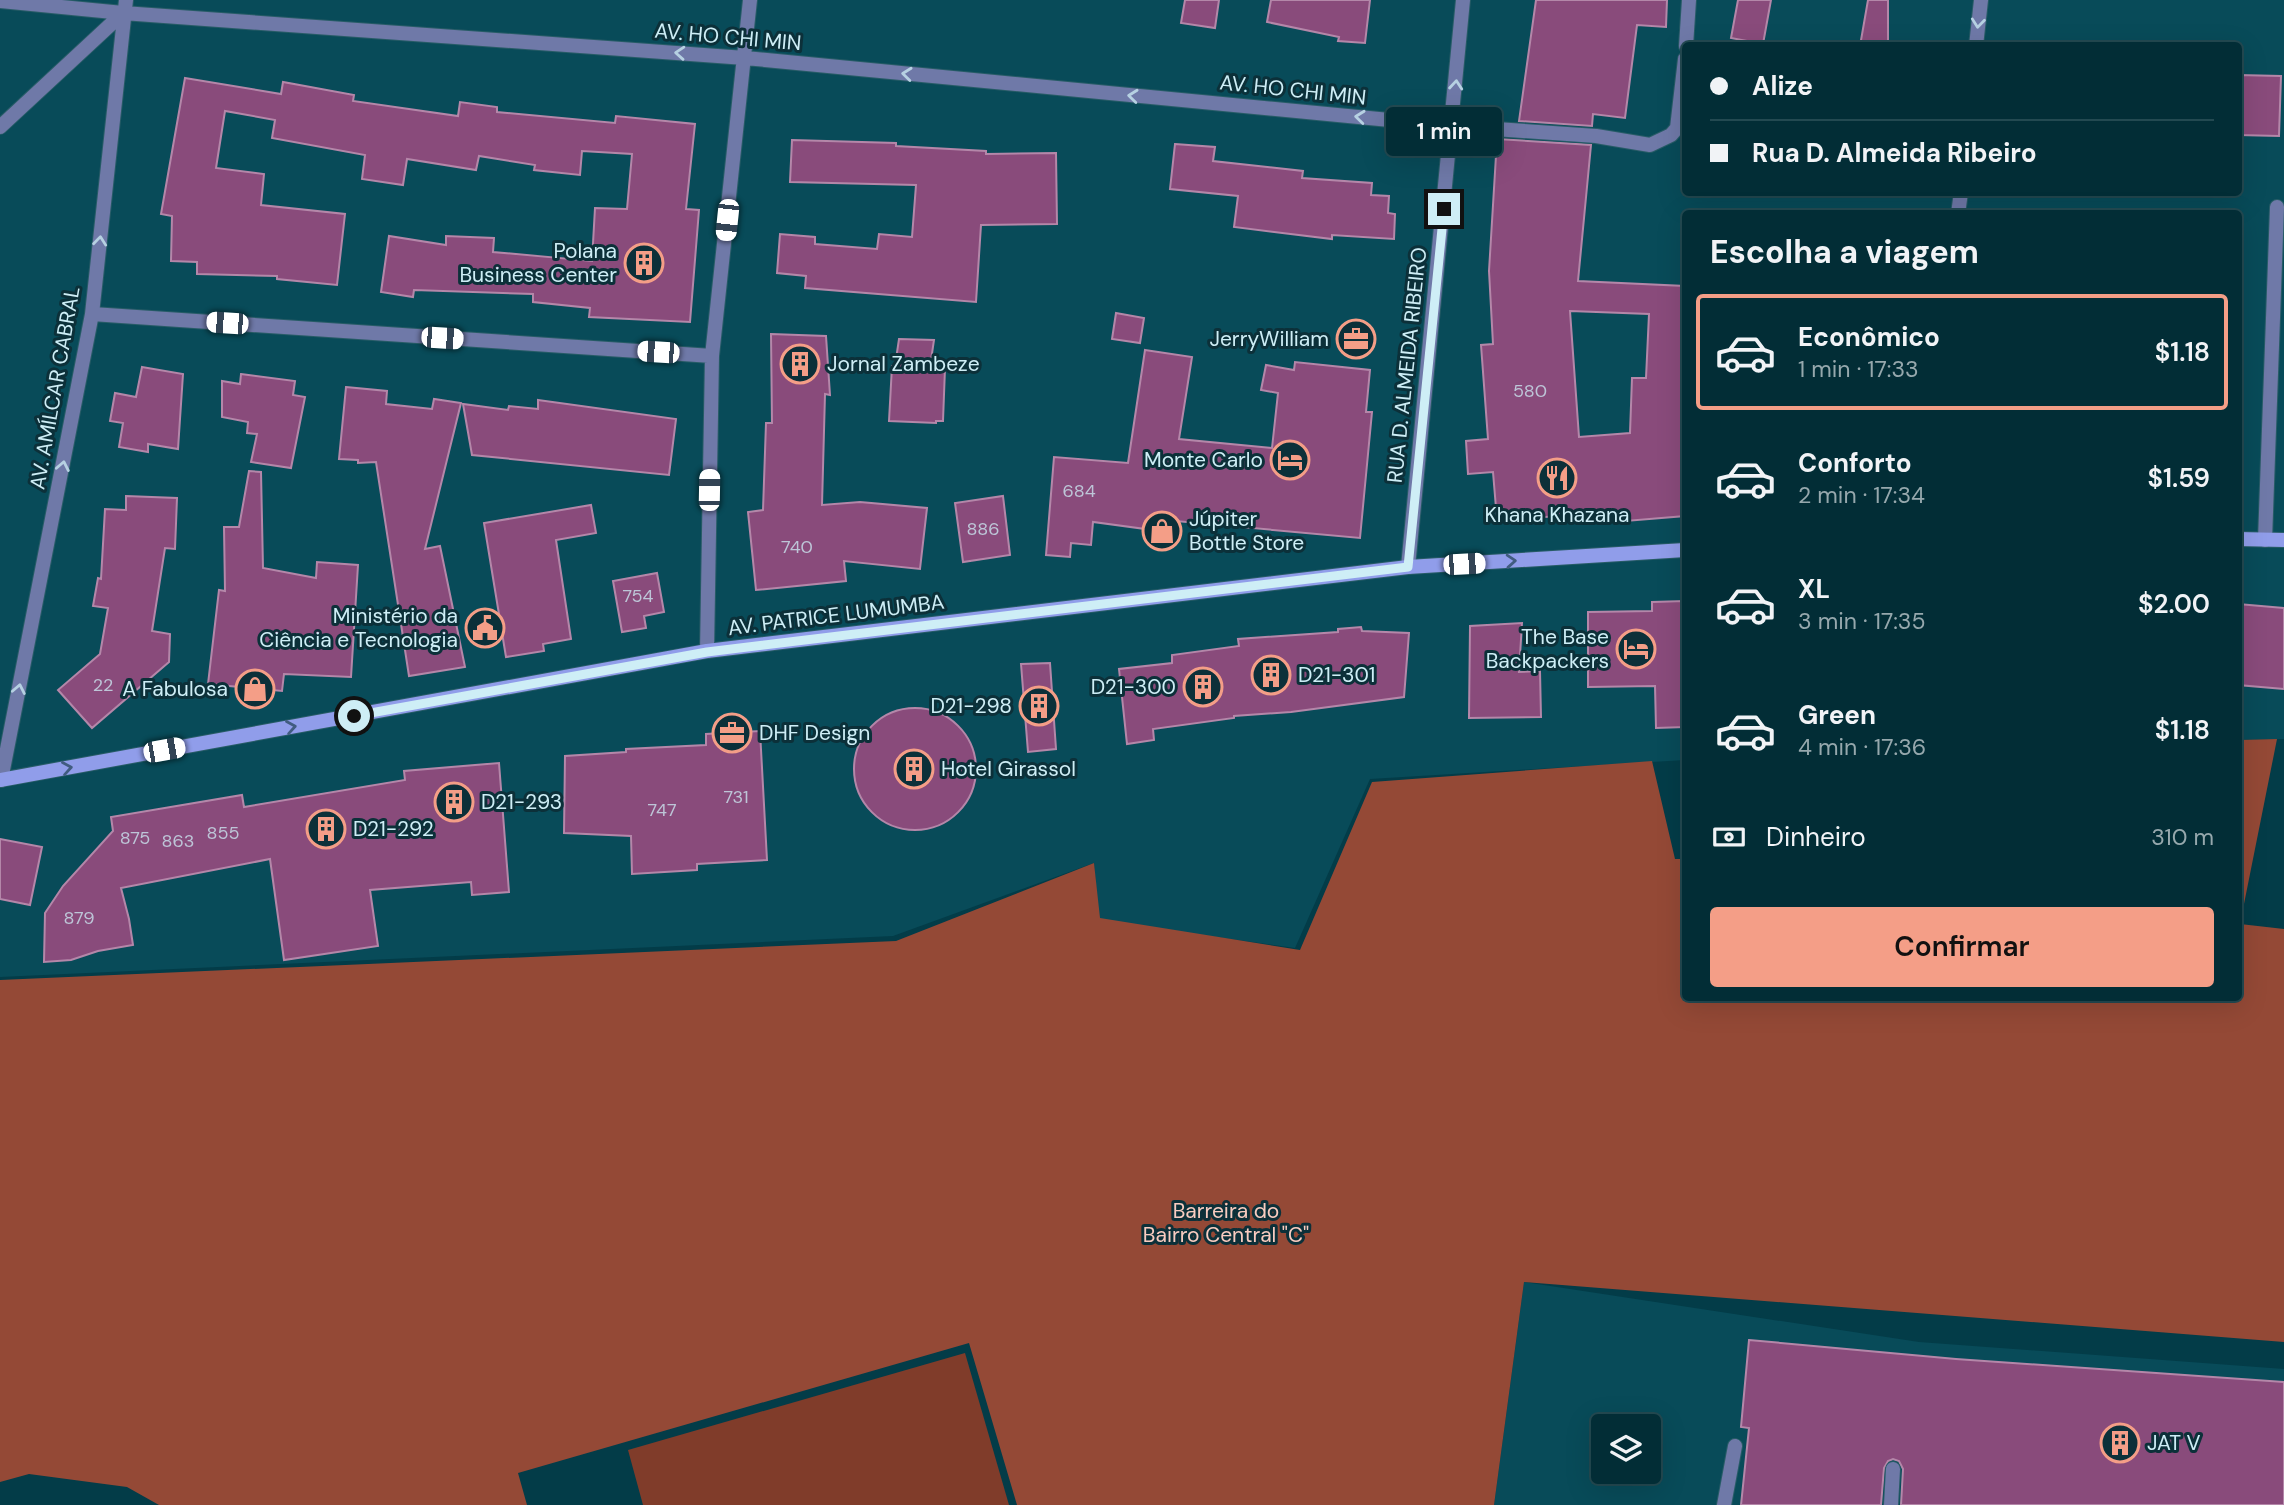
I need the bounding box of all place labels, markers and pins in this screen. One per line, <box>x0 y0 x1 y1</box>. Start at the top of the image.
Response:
place label: Polana Business Center <box>459 237 617 289</box>
building icon: Polana Business Center <box>623 242 665 284</box>
office icon: JerryWilliam <box>1335 318 1377 360</box>
place label: JerryWilliam <box>1209 325 1329 353</box>
building icon: Jornal Zambeze <box>779 343 821 385</box>
place label: Jornal Zambeze <box>827 350 980 378</box>
hotel icon: Monte Carlo <box>1269 439 1311 481</box>
place label: Monte Carlo <box>1144 446 1263 474</box>
restaurant icon: Khana Khazana <box>1536 457 1578 499</box>
place label: Khana Khazana <box>1484 501 1630 529</box>
place label: Júpiter Bottle Store <box>1189 505 1304 557</box>
shop icon: Júpiter Bottle Store <box>1141 510 1183 552</box>
place label: Ministério da Ciência e Tecnologia <box>259 602 458 654</box>
public building icon: Ministério da Ciência e Tecnologia <box>464 607 506 649</box>
place label: The Base Backpackers <box>1486 623 1609 675</box>
hotel icon: The Base Backpackers <box>1615 628 1657 670</box>
building icon: D21-301 <box>1250 654 1292 696</box>
place label: D21-301 <box>1298 661 1375 689</box>
building icon: D21-300 <box>1182 666 1224 708</box>
shop icon: A Fabulosa <box>234 668 276 710</box>
place label: D21-300 <box>1091 673 1176 701</box>
place label: A Fabulosa <box>122 675 228 703</box>
building icon: D21-298 <box>1018 685 1060 727</box>
place label: D21-298 <box>930 692 1012 720</box>
office icon: DHF Design <box>711 712 753 754</box>
place label: DHF Design <box>759 719 870 747</box>
building icon: Hotel Girassol <box>893 748 935 790</box>
place label: Hotel Girassol <box>941 755 1076 783</box>
building icon: D21-293 <box>433 781 475 823</box>
place label: D21-293 <box>481 788 562 816</box>
building icon: D21-292 <box>305 808 347 850</box>
place label: D21-292 <box>353 815 434 843</box>
building icon: JAT V <box>2099 1422 2141 1464</box>
place label: JAT V <box>2147 1429 2201 1457</box>

